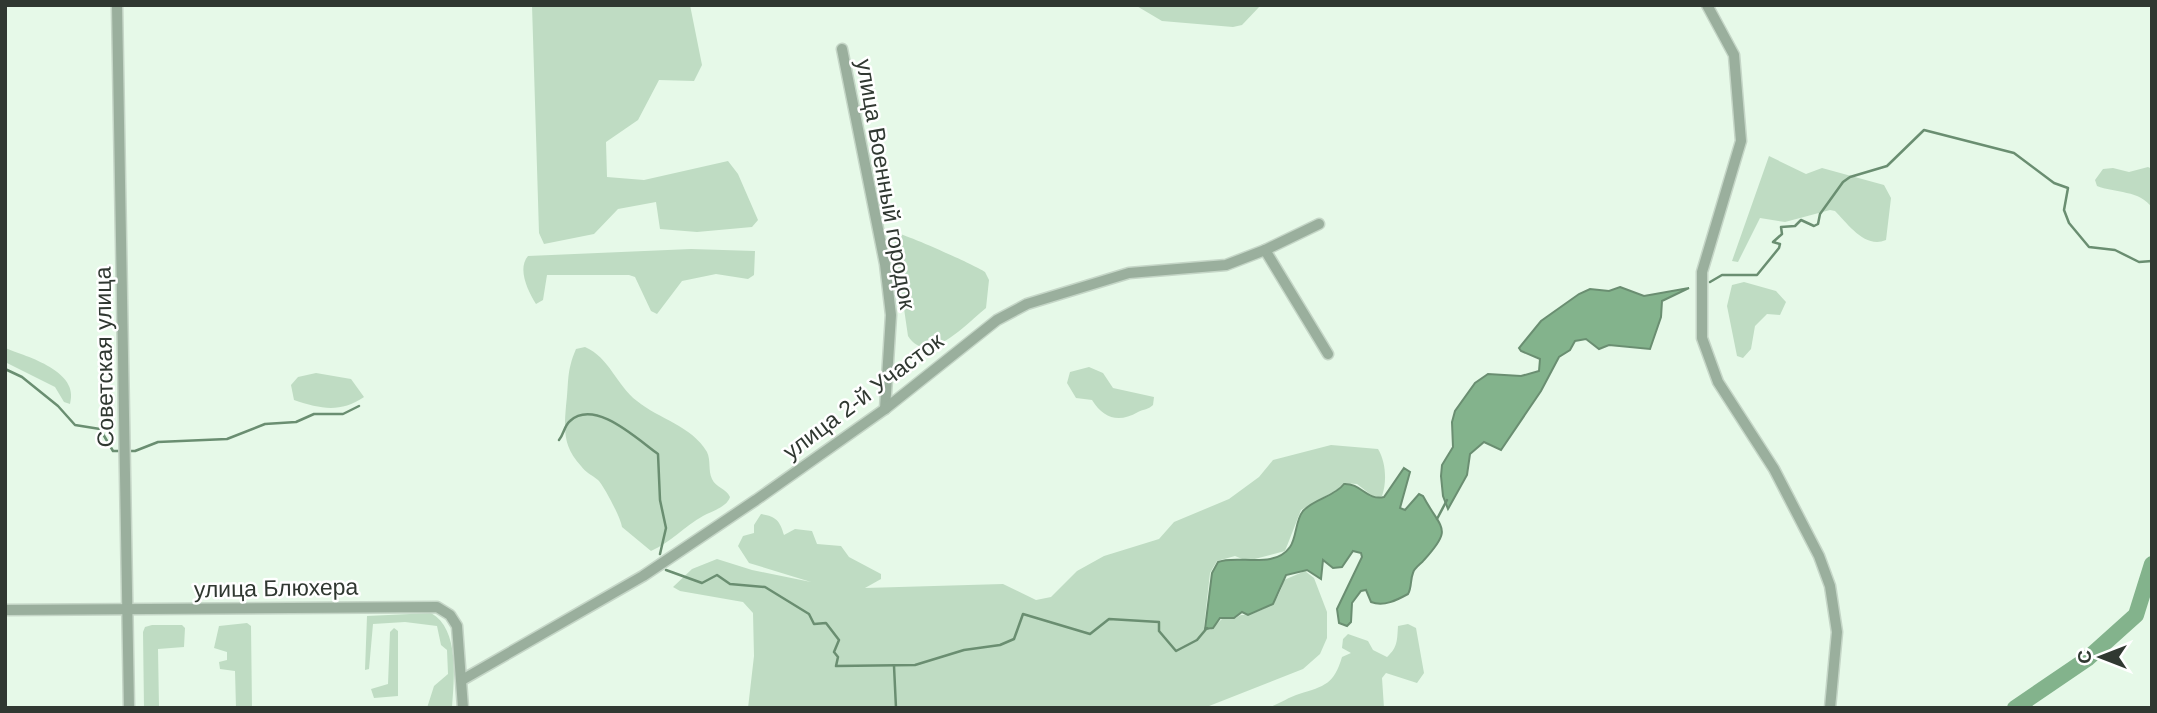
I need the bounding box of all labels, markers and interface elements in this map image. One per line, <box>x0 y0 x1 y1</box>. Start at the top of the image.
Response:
street label: улица Военный городок <box>851 57 921 312</box>
street label: Советская улица <box>89 266 119 448</box>
street label: улица 2-й Участок <box>778 327 949 465</box>
street label: улица Блюхера <box>194 574 359 602</box>
north arrow <box>2066 622 2136 692</box>
text: С <box>2074 650 2095 664</box>

